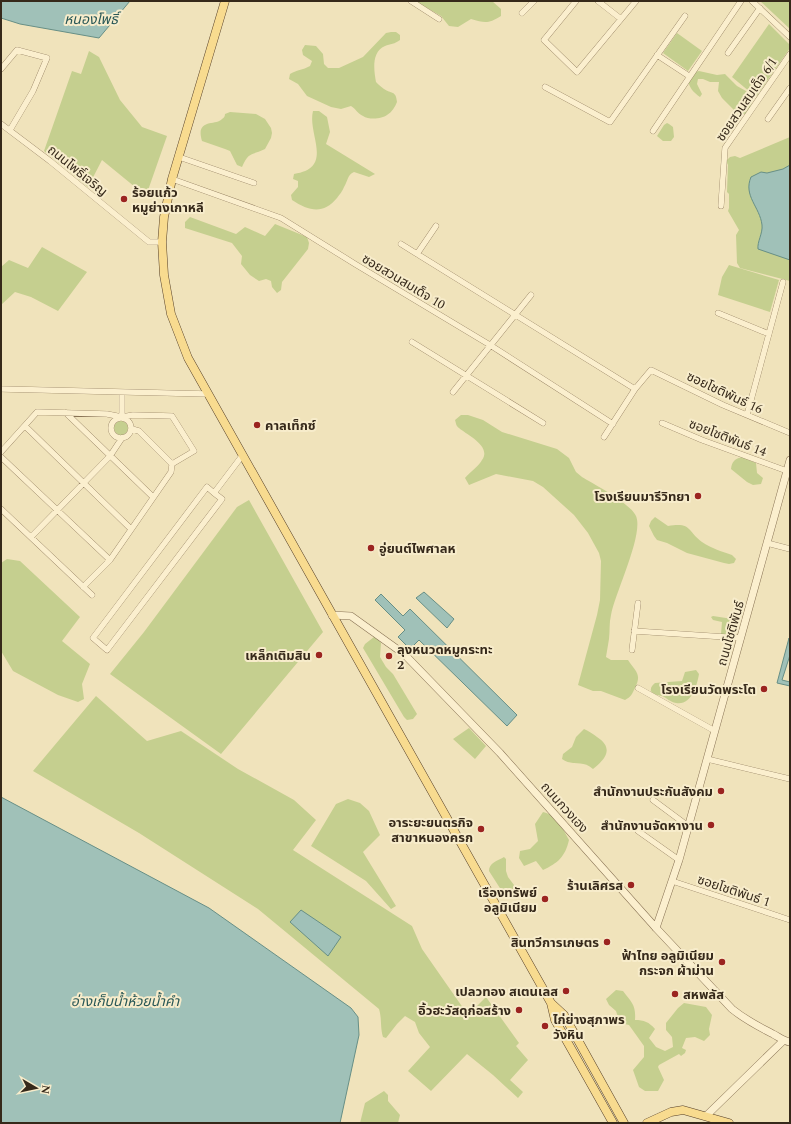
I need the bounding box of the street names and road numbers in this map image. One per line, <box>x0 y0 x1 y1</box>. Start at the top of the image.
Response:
street label: ซอยสวนสมเด็จ 6/1 <box>711 53 782 146</box>
street label: ถนนโพธิ์เจริญ <box>43 140 112 201</box>
street label: ซอยสวนสมเด็จ 10 <box>358 249 450 315</box>
street label: ซอยโชติพันธ์ 16 <box>683 367 766 420</box>
street label: ซอยโชติพันธ์ 14 <box>686 414 770 462</box>
street label: ถนนโชติพันธ์ <box>712 598 750 668</box>
street label: ถนนกวงเฮง <box>536 778 593 838</box>
street label: ซอยโชติพันธ์ 1 <box>695 870 773 912</box>

